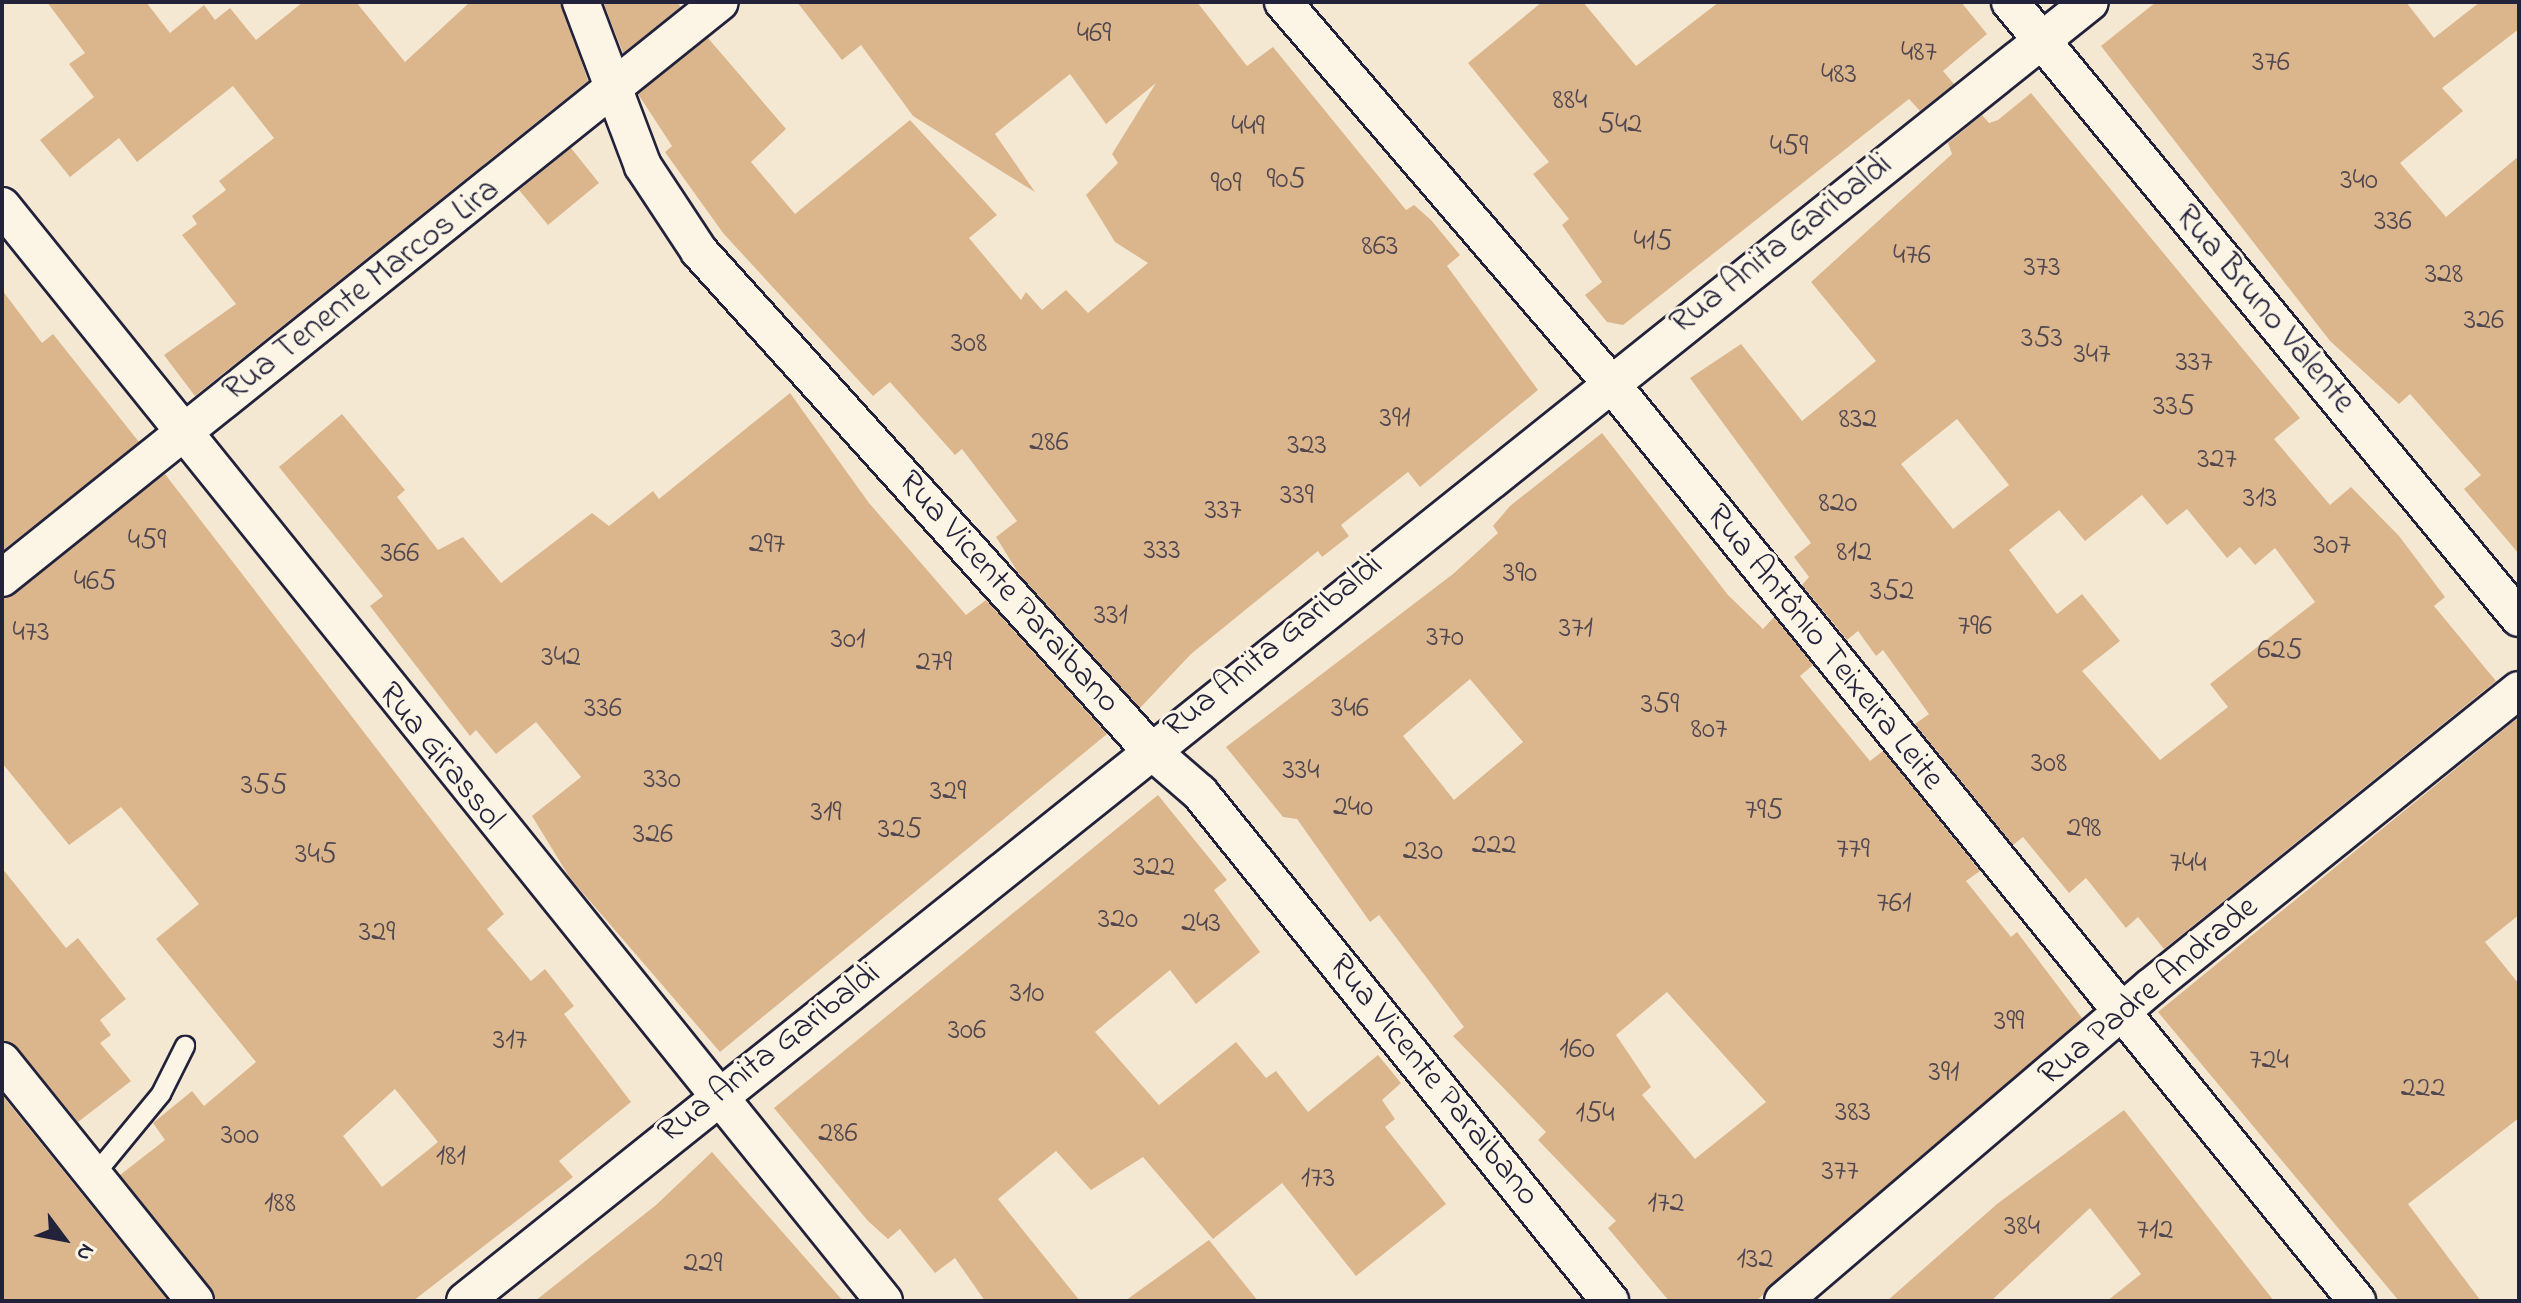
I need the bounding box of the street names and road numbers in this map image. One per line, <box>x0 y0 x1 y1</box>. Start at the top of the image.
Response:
street label: Rua Anita Garibaldi <box>1663 146 1901 344</box>
street label: Rua Tenente Marcos Lira <box>216 170 508 412</box>
street label: Rua Bruno Valente <box>2165 198 2363 422</box>
street label: Rua Vicente Paraibano <box>888 463 1128 723</box>
street label: Rua Antônio Teixeira Leite <box>1696 497 1952 799</box>
street label: Rua Anita Garibaldi <box>1156 546 1392 748</box>
street label: Rua Girassol <box>368 675 512 839</box>
street label: Rua Padre Andrade <box>2031 888 2267 1096</box>
street label: Rua Vicente Paraibano <box>1319 947 1547 1215</box>
street label: Rua Anita Garibaldi <box>651 955 889 1153</box>

